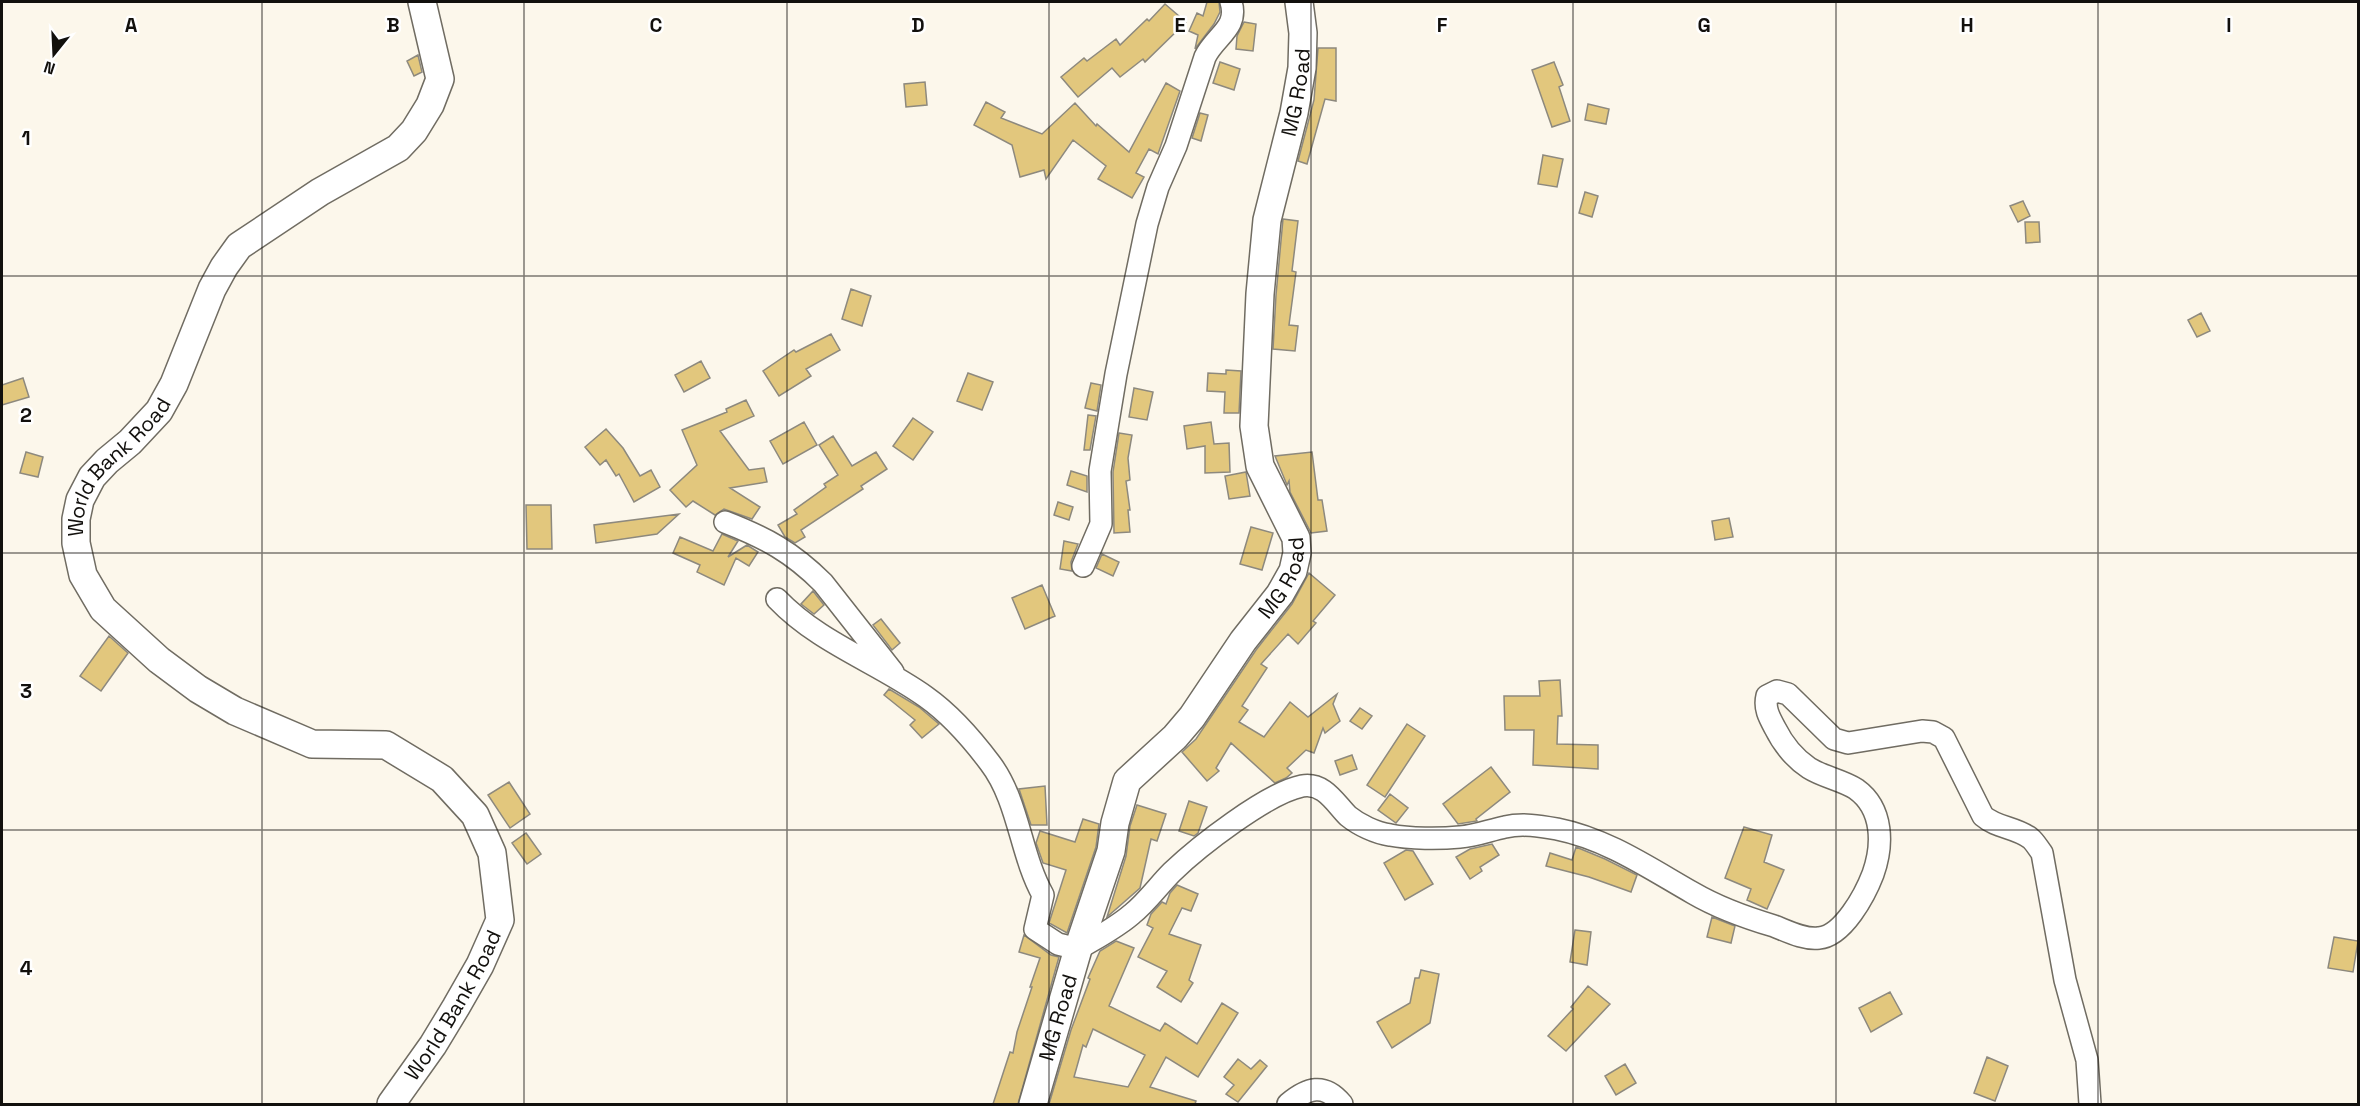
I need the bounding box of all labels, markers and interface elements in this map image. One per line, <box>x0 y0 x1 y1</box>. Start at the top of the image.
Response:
text: A <box>125 12 138 38</box>
text: B <box>386 12 400 38</box>
text: C <box>650 12 663 38</box>
text: D <box>911 12 925 38</box>
text: E <box>1174 12 1186 38</box>
text: F <box>1437 12 1448 38</box>
text: G <box>1697 12 1711 38</box>
text: H <box>1960 12 1974 38</box>
text: I <box>2226 12 2232 38</box>
north arrow <box>24 24 84 84</box>
street label: MG Road <box>1275 48 1316 139</box>
text: N <box>41 56 58 79</box>
text: 1 <box>21 125 31 151</box>
street label: World Bank Road <box>62 393 177 536</box>
text: 2 <box>20 402 32 428</box>
street label: MG Road <box>1252 536 1310 624</box>
text: 3 <box>20 678 32 704</box>
street label: World Bank Road <box>398 926 507 1086</box>
text: 4 <box>20 955 33 981</box>
street label: MG Road <box>1032 971 1083 1064</box>

